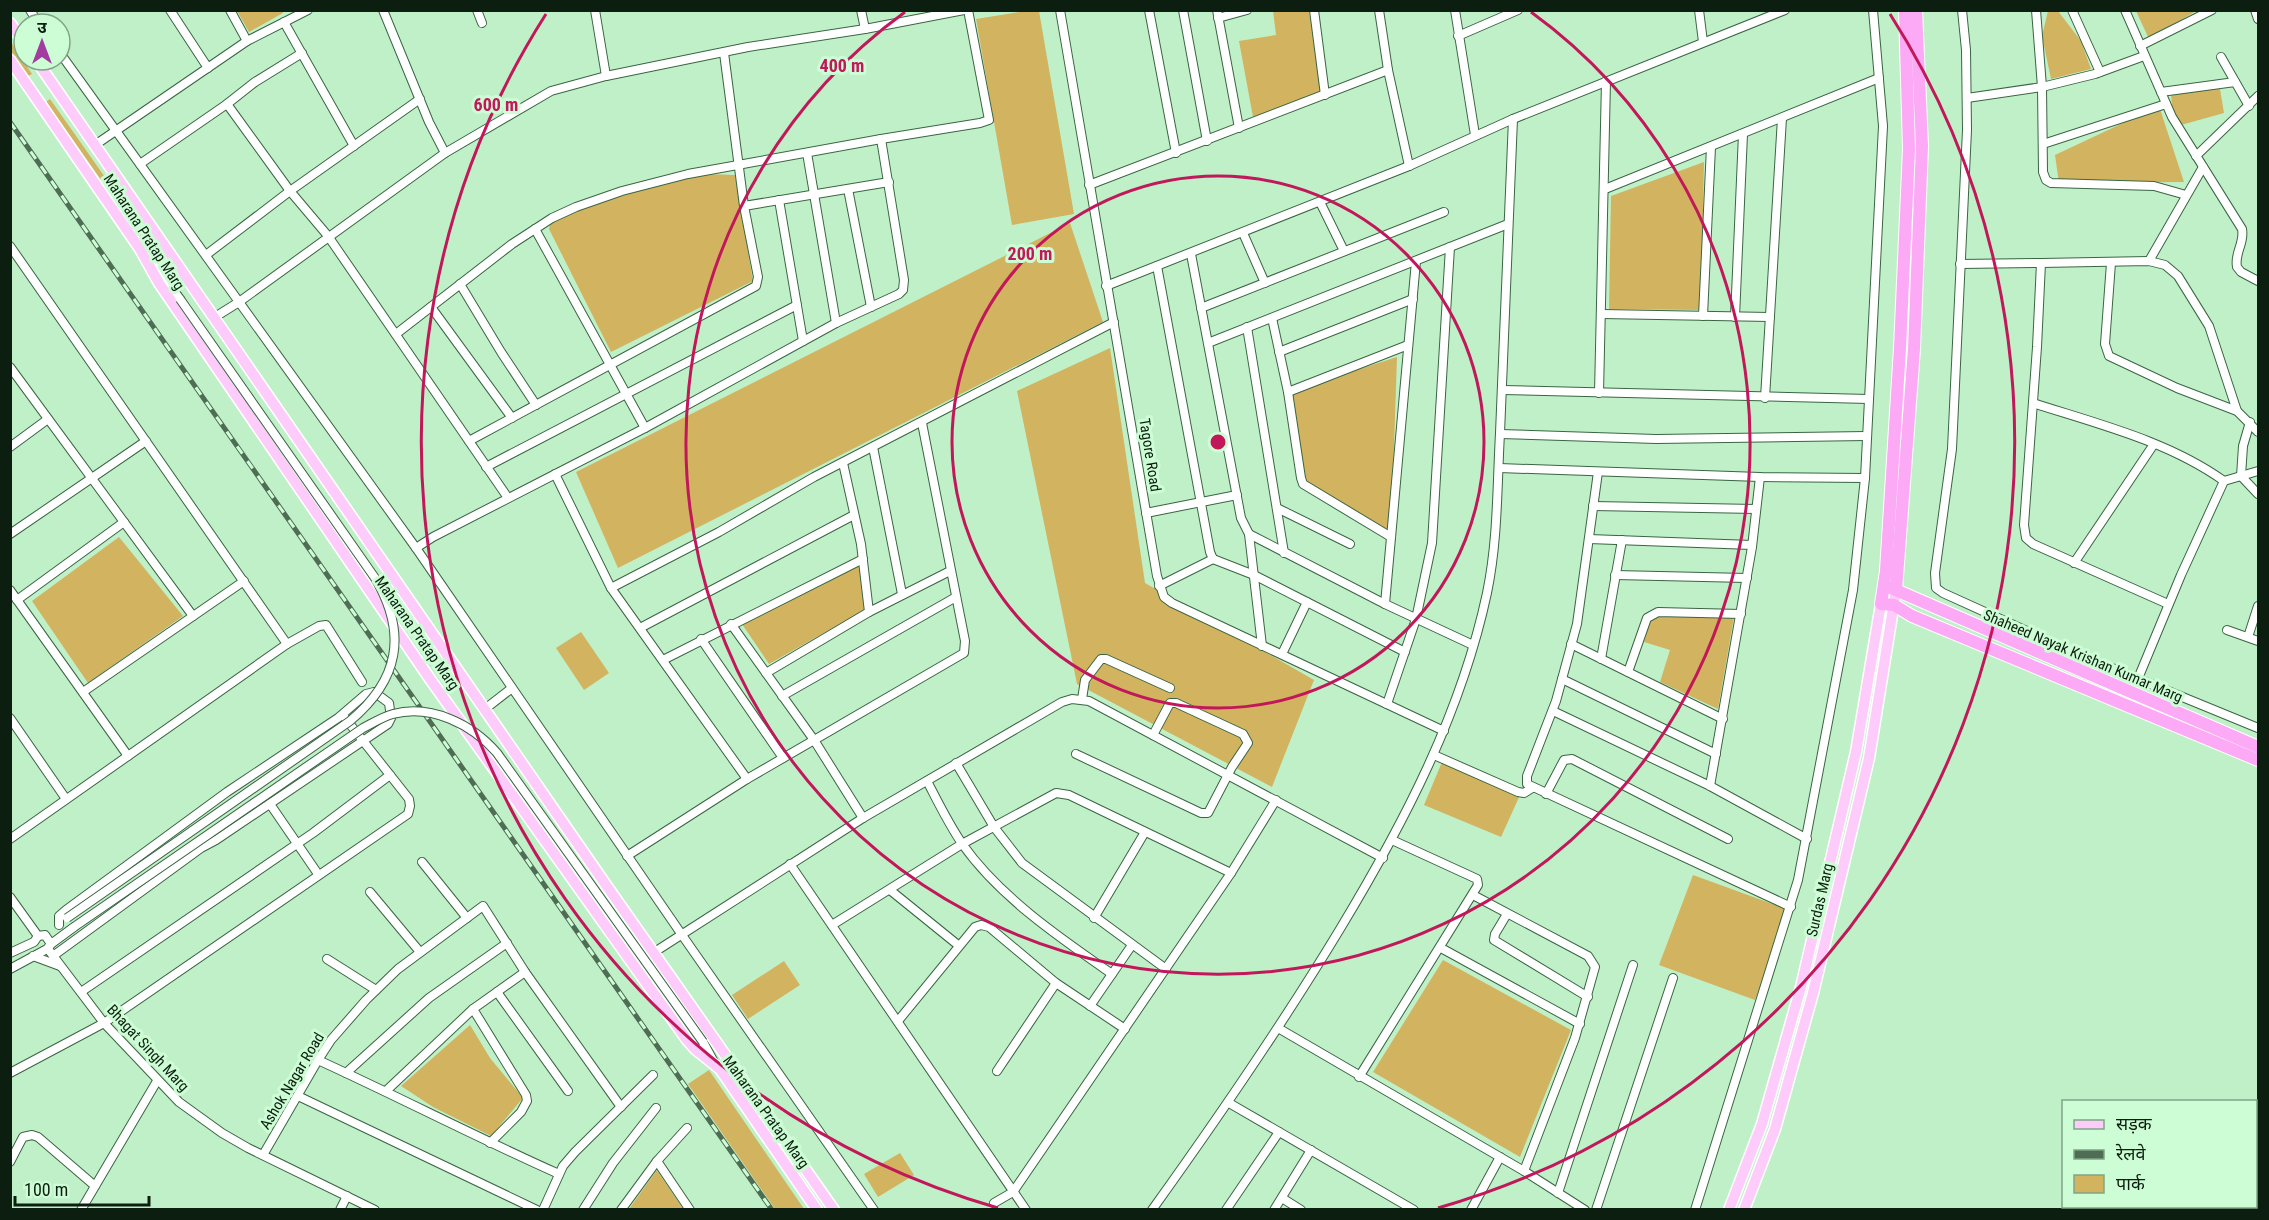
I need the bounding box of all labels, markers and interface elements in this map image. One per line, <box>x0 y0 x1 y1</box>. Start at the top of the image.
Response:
north arrow <box>12 12 72 72</box>
text: उ <box>37 18 47 37</box>
text: 400 m <box>820 55 864 76</box>
text: 600 m <box>474 94 518 115</box>
street label: Maharana Pratap Marg <box>100 171 188 293</box>
text: 200 m <box>1008 243 1052 264</box>
street label: Tagore Road <box>1135 417 1165 493</box>
centre of rings <box>1208 432 1228 452</box>
street label: Maharana Pratap Marg <box>371 573 463 693</box>
street label: Shaheed Nayak Krishan Kumar Marg <box>1981 606 2185 706</box>
street label: Surdas Marg <box>1803 862 1837 938</box>
street label: Bhagat Singh Marg <box>103 1001 193 1095</box>
street label: Ashok Nagar Road <box>256 1029 328 1133</box>
street label: Maharana Pratap Marg <box>719 1052 813 1172</box>
legend <box>2062 1100 2257 1208</box>
text: सड़क <box>2116 1113 2153 1134</box>
text: रेलवे <box>2115 1143 2147 1164</box>
scale bar <box>15 1169 148 1207</box>
text: पार्क <box>2116 1173 2146 1194</box>
text: 100 m <box>24 1179 68 1200</box>

